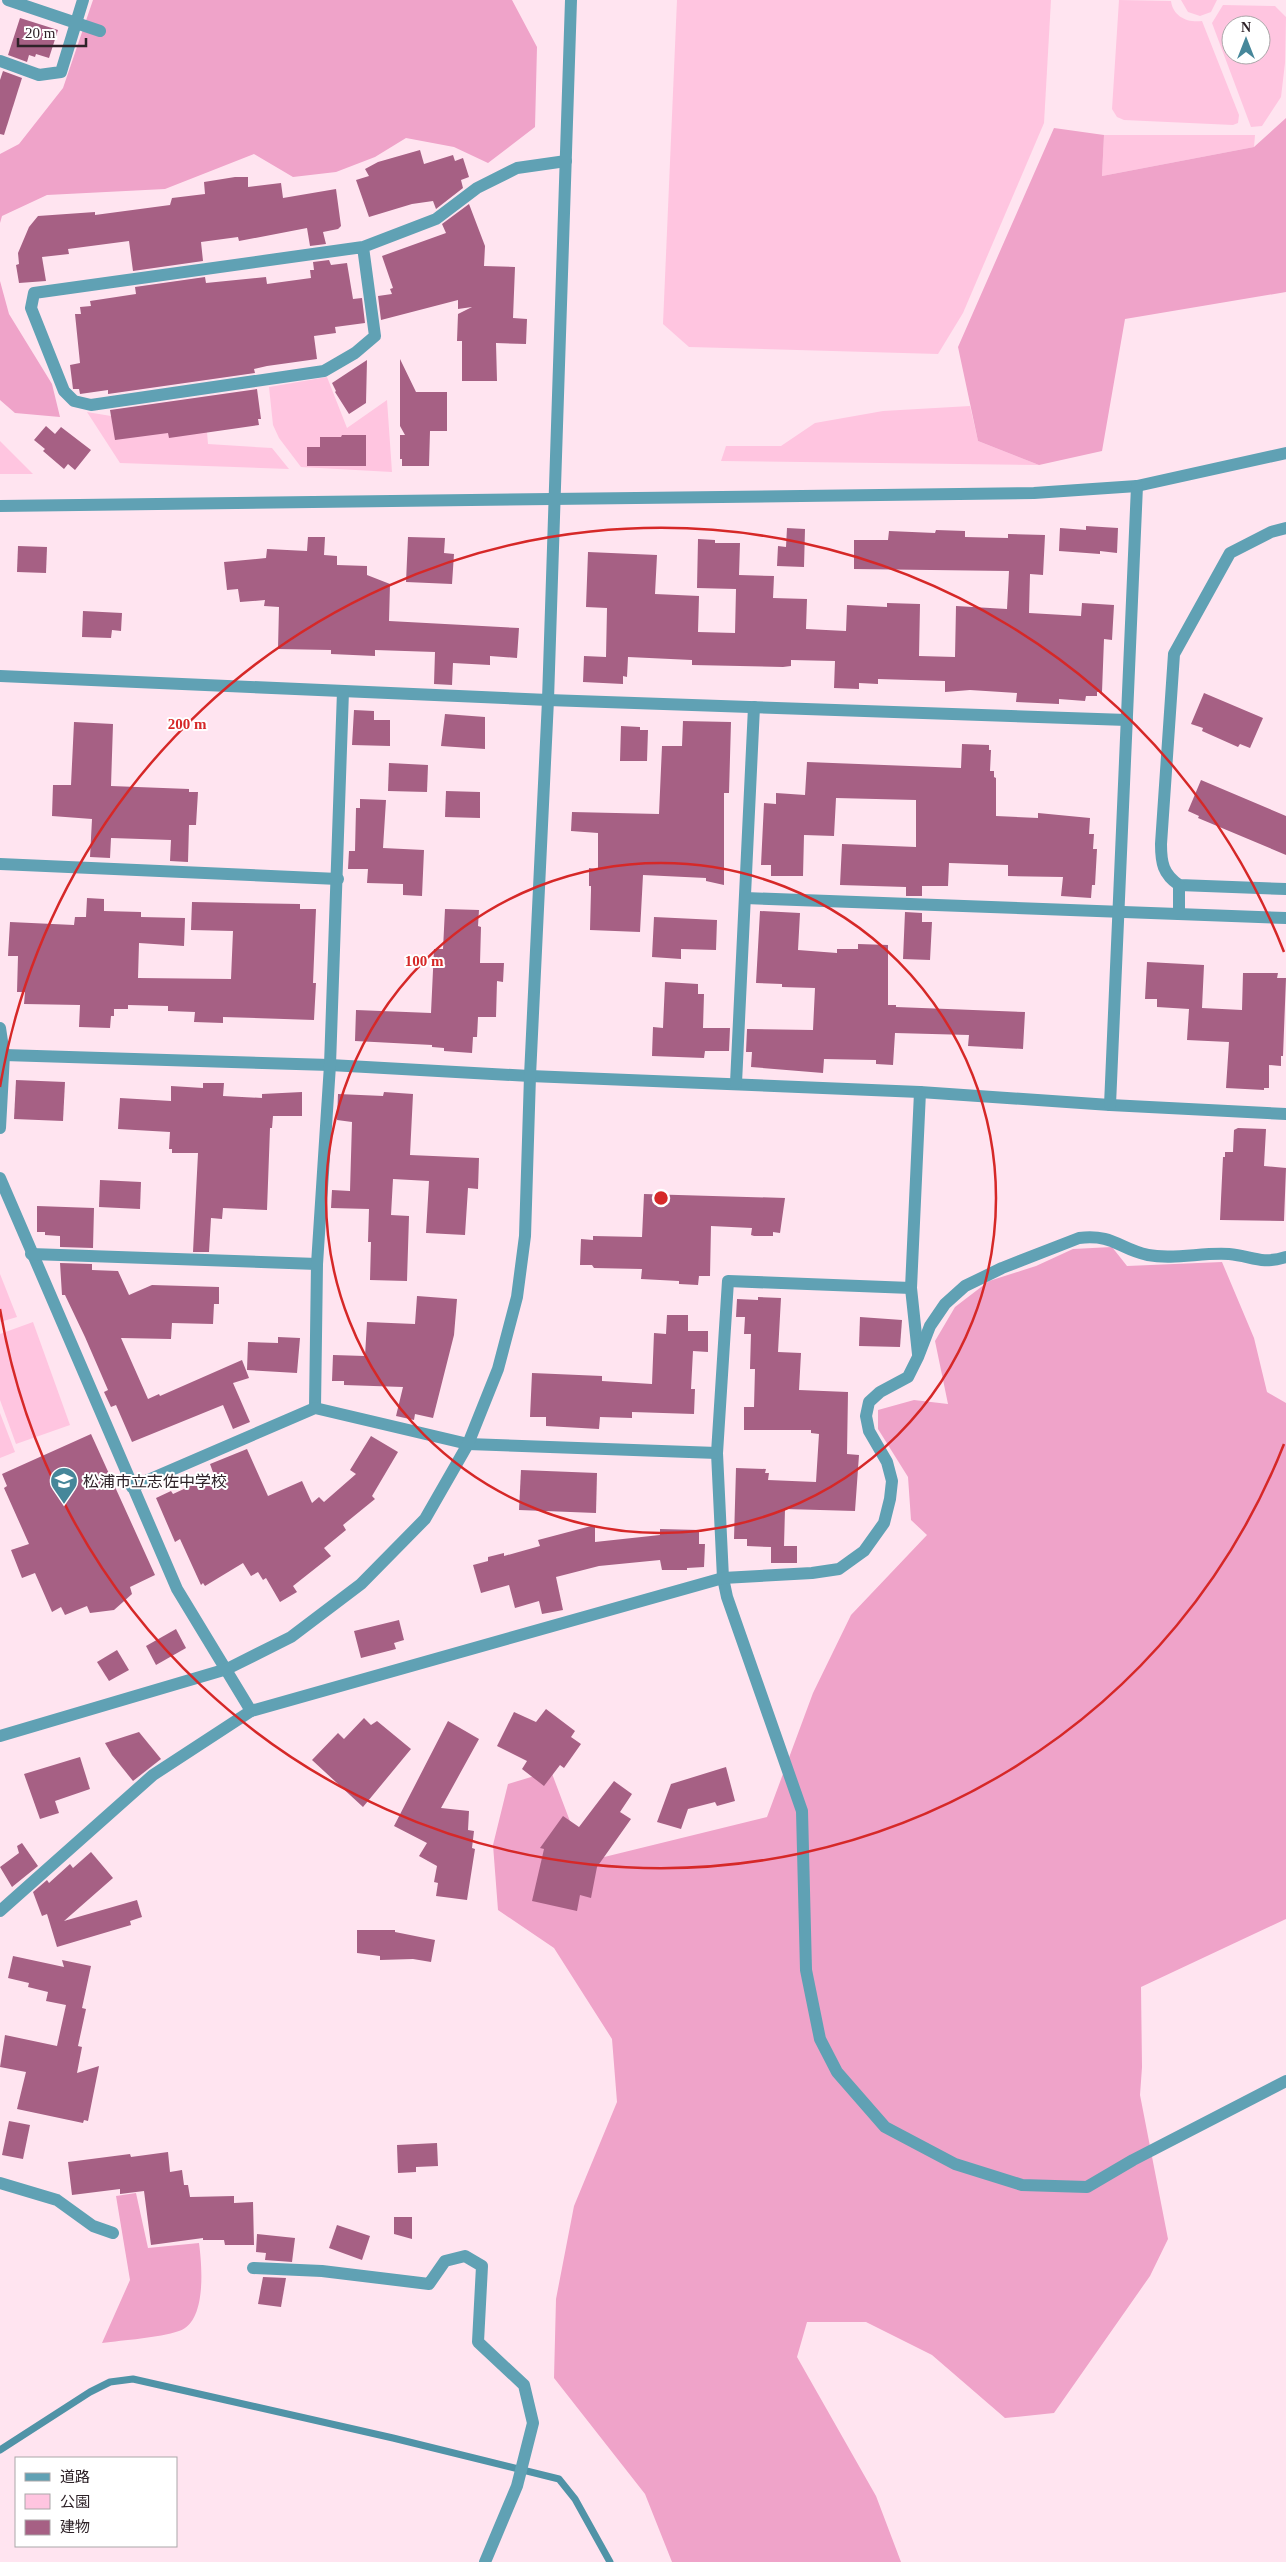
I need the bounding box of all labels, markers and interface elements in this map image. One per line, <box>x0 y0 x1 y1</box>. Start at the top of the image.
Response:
scale bar <box>18 15 85 47</box>
north arrow <box>1221 15 1271 65</box>
text: N <box>1241 20 1251 35</box>
text: 20 m <box>25 25 56 41</box>
text: 200 m <box>168 716 207 732</box>
text: 100 m <box>405 953 444 969</box>
centre of rings <box>652 1189 670 1207</box>
school or university icon: 松浦市立志佐中学校 <box>49 1466 79 1505</box>
place label: 松浦市立志佐中学校 <box>83 1473 227 1490</box>
legend <box>15 2457 178 2547</box>
text: 道路 <box>60 2469 90 2485</box>
text: 公園 <box>60 2494 90 2510</box>
text: 建物 <box>60 2519 90 2535</box>

